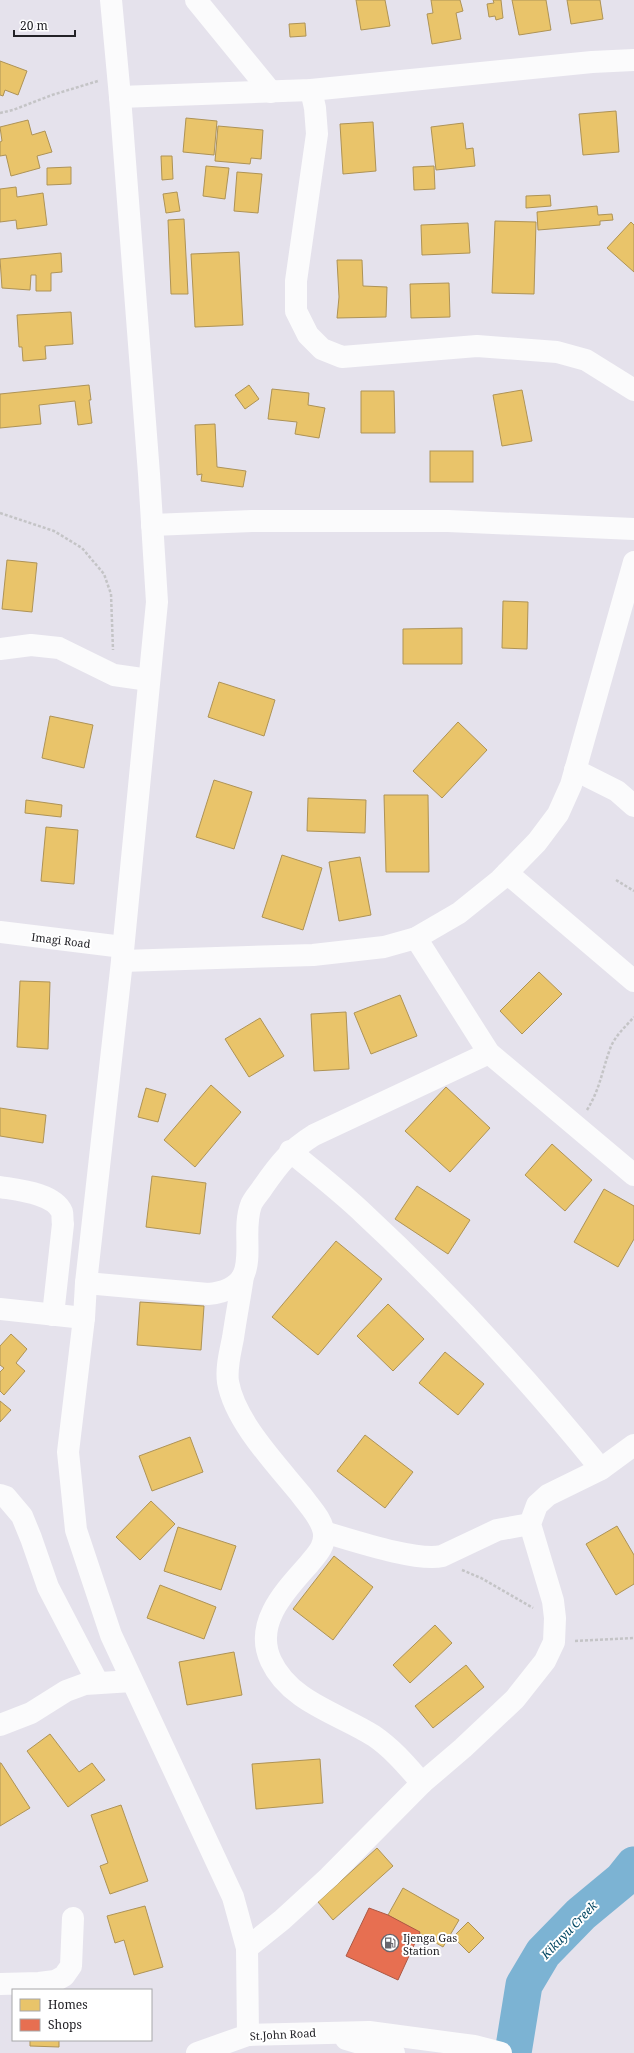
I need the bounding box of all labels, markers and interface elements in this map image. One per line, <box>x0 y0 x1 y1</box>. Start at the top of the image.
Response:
scale bar <box>14 12 75 38</box>
text: 20 m <box>20 17 48 34</box>
street label: Imagi Road <box>31 929 92 951</box>
water label: Kikuyu Creek <box>536 1897 602 1963</box>
place label: Ijenga Gas Station <box>403 1930 457 1958</box>
fuel station icon: Ijenga Gas Station <box>380 1933 400 1953</box>
legend <box>12 1989 152 2041</box>
text: Homes <box>48 1996 88 2013</box>
text: Shops <box>48 2016 82 2033</box>
street label: St.John Road <box>249 2025 317 2043</box>

